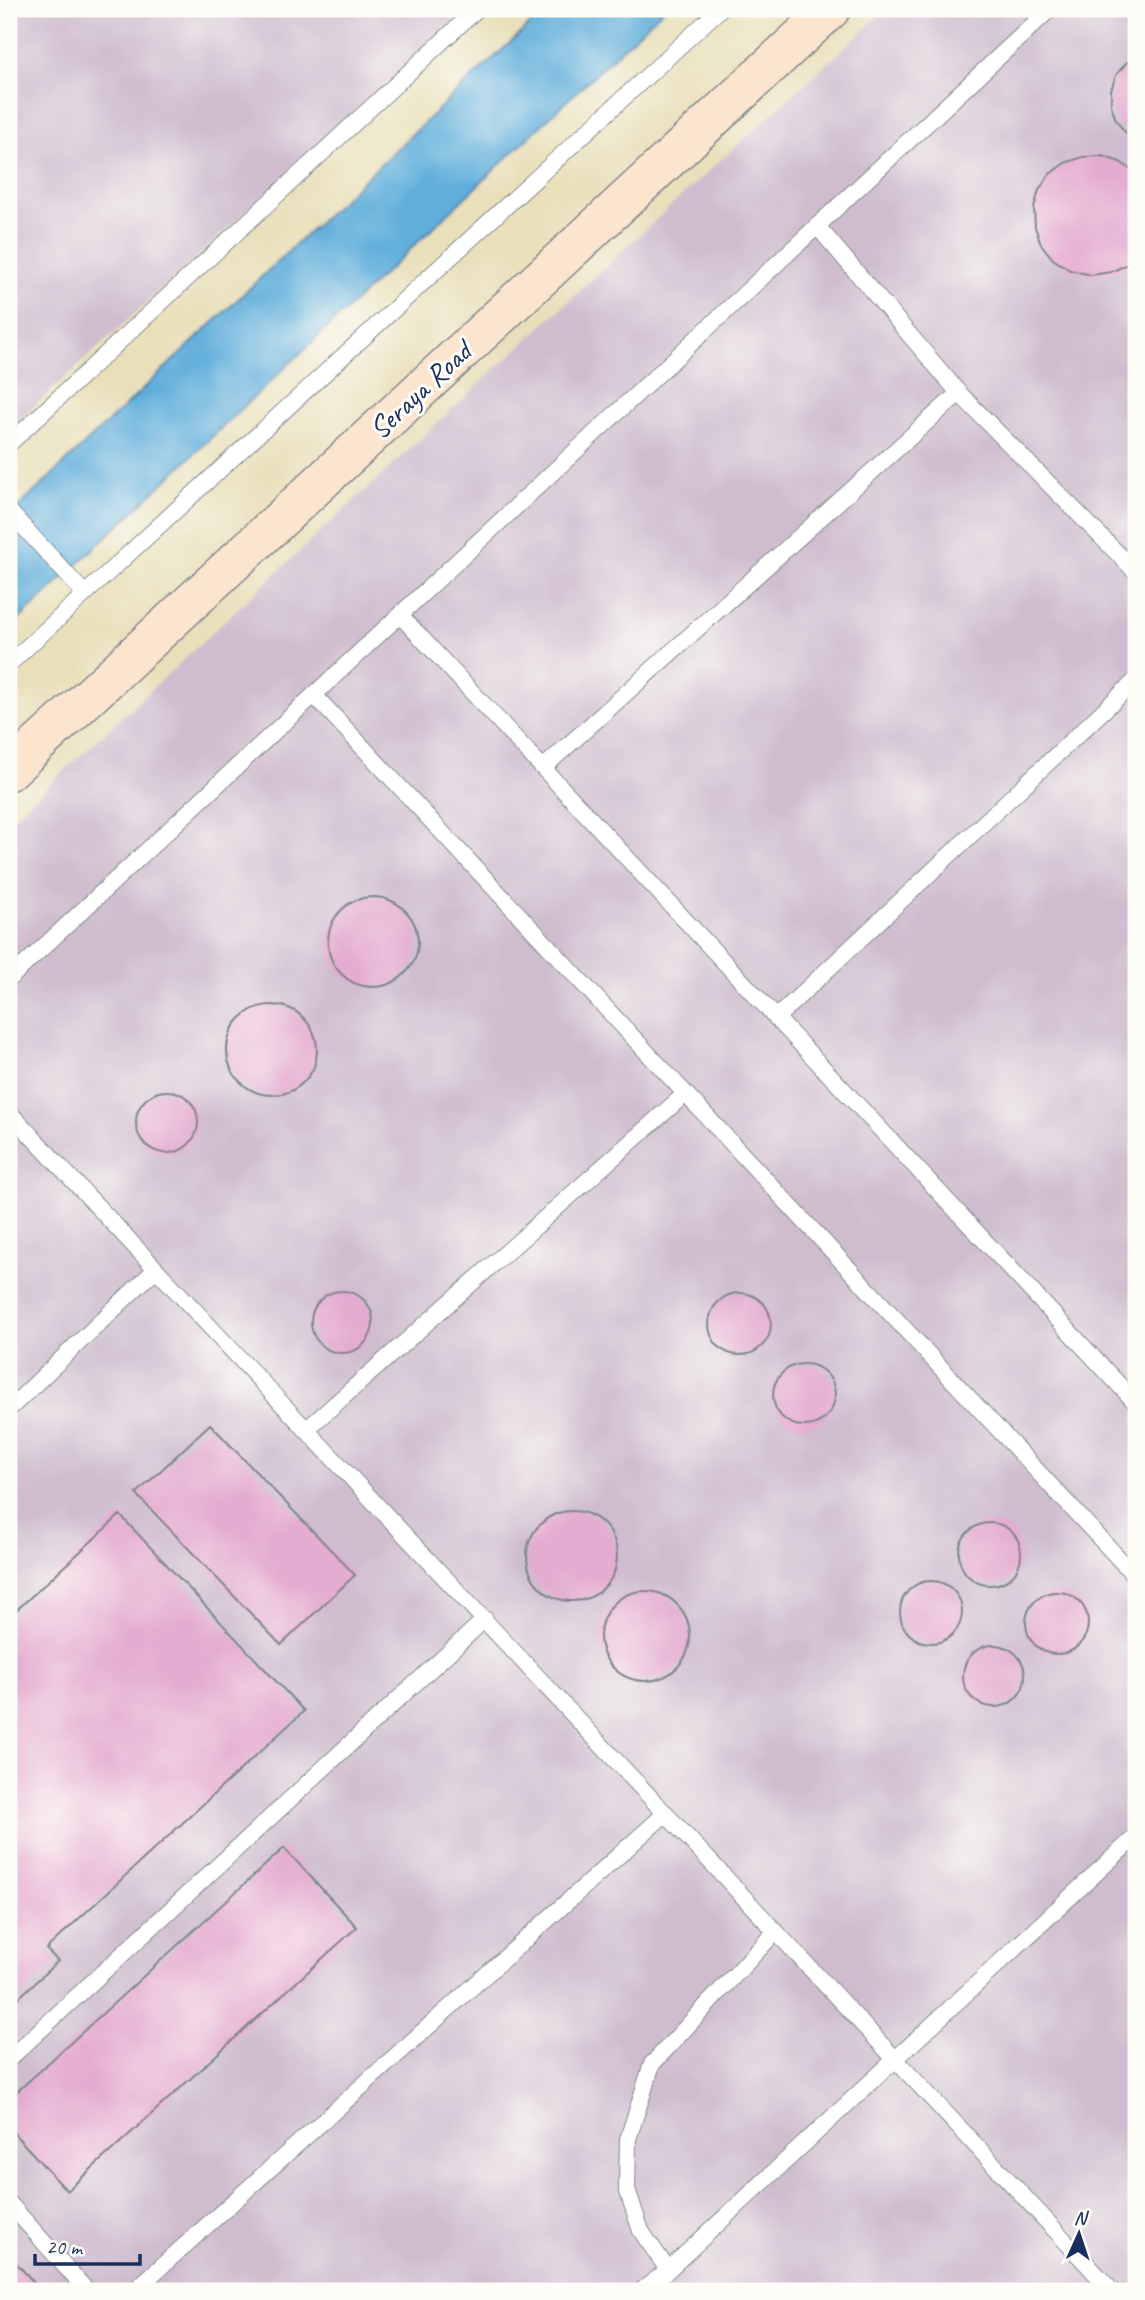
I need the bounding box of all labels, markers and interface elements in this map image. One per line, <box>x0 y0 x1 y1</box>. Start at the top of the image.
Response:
street label: Seraya Road <box>361 330 482 447</box>
north arrow <box>1044 2198 1114 2268</box>
text: N <box>1073 2206 1090 2230</box>
scale bar <box>35 2223 140 2267</box>
text: 20 m <box>46 2234 84 2260</box>

